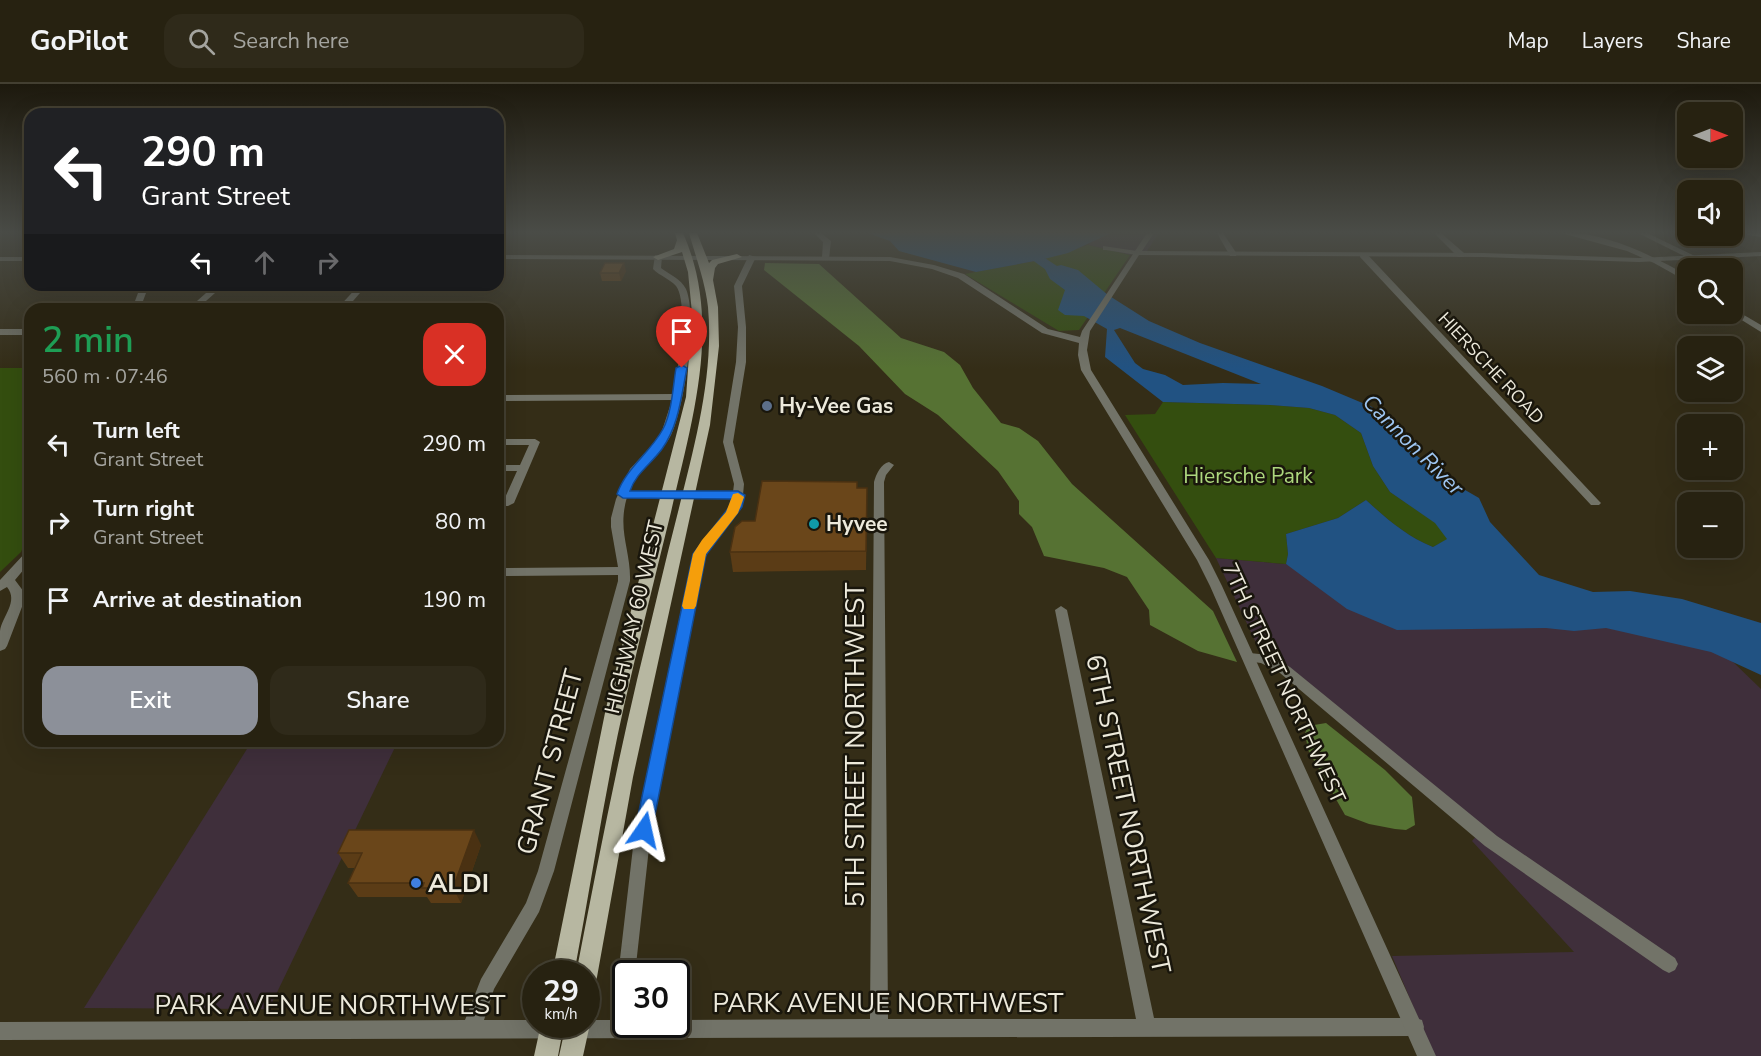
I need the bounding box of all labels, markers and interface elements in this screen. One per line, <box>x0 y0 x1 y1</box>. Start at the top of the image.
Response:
search box <box>164 14 584 68</box>
text: GoPilot <box>30 22 128 60</box>
icon: search <box>185 25 218 58</box>
text: Search here <box>233 26 349 56</box>
text: Map <box>1507 27 1549 55</box>
text: Layers <box>1582 27 1643 55</box>
text: Share <box>1676 27 1731 55</box>
north arrow <box>1677 102 1743 168</box>
map controls <box>1677 102 1743 558</box>
text: 290 m <box>141 124 265 181</box>
icon: left <box>42 132 120 210</box>
text: Grant Street <box>141 178 290 215</box>
button: sound <box>1677 180 1743 246</box>
icon: left <box>185 246 218 279</box>
icon: ahead <box>248 246 281 279</box>
icon: right <box>311 246 344 279</box>
button: search <box>1677 258 1743 324</box>
pin <box>656 306 707 368</box>
street label: HIERSCHE ROAD <box>1433 307 1549 429</box>
icon: arrive <box>665 315 698 348</box>
text: 2 min <box>42 316 134 365</box>
button: close <box>423 323 486 386</box>
button: layers <box>1677 336 1743 402</box>
text: 560 m · 07:46 <box>42 363 168 390</box>
water label: Cannon River <box>1356 388 1471 503</box>
place label: Hy-Vee Gas <box>779 392 893 420</box>
marker: Hy-Vee Gas <box>760 399 774 413</box>
button: + <box>1677 414 1743 480</box>
text: Turn left <box>93 416 180 446</box>
icon: left <box>42 428 75 461</box>
text: 290 m <box>422 429 486 459</box>
text: Grant Street <box>93 446 203 473</box>
park label: Hiersche Park <box>1183 462 1313 490</box>
button: − <box>1677 492 1743 558</box>
text: Turn right <box>93 494 194 524</box>
icon: right <box>42 506 75 539</box>
text: 80 m <box>435 507 486 537</box>
place label: Hyvee <box>826 510 888 538</box>
street label: HIGHWAY 60 WEST <box>598 517 670 716</box>
marker: Hyvee <box>807 517 821 531</box>
text: Grant Street <box>93 524 203 551</box>
street label: 7TH STREET NORTHWEST <box>1216 558 1352 808</box>
street label: 5TH STREET NORTHWEST <box>838 582 873 907</box>
icon: arrive <box>42 584 75 617</box>
text: Arrive at destination <box>93 585 302 615</box>
text: 190 m <box>422 585 486 615</box>
street label: 6TH STREET NORTHWEST <box>1077 651 1179 977</box>
street label: GRANT STREET <box>508 665 592 859</box>
button: Exit <box>42 666 258 735</box>
button: Share <box>270 666 486 735</box>
position arrow <box>612 798 676 862</box>
place label: ALDI <box>428 866 489 901</box>
marker: ALDI <box>409 876 423 890</box>
speed limit sign: 30 <box>612 960 690 1038</box>
text: 29 <box>543 971 579 1012</box>
street label: PARK AVENUE NORTHWEST <box>713 986 1064 1021</box>
street label: PARK AVENUE NORTHWEST <box>155 988 506 1023</box>
text: km/h <box>544 1004 578 1024</box>

